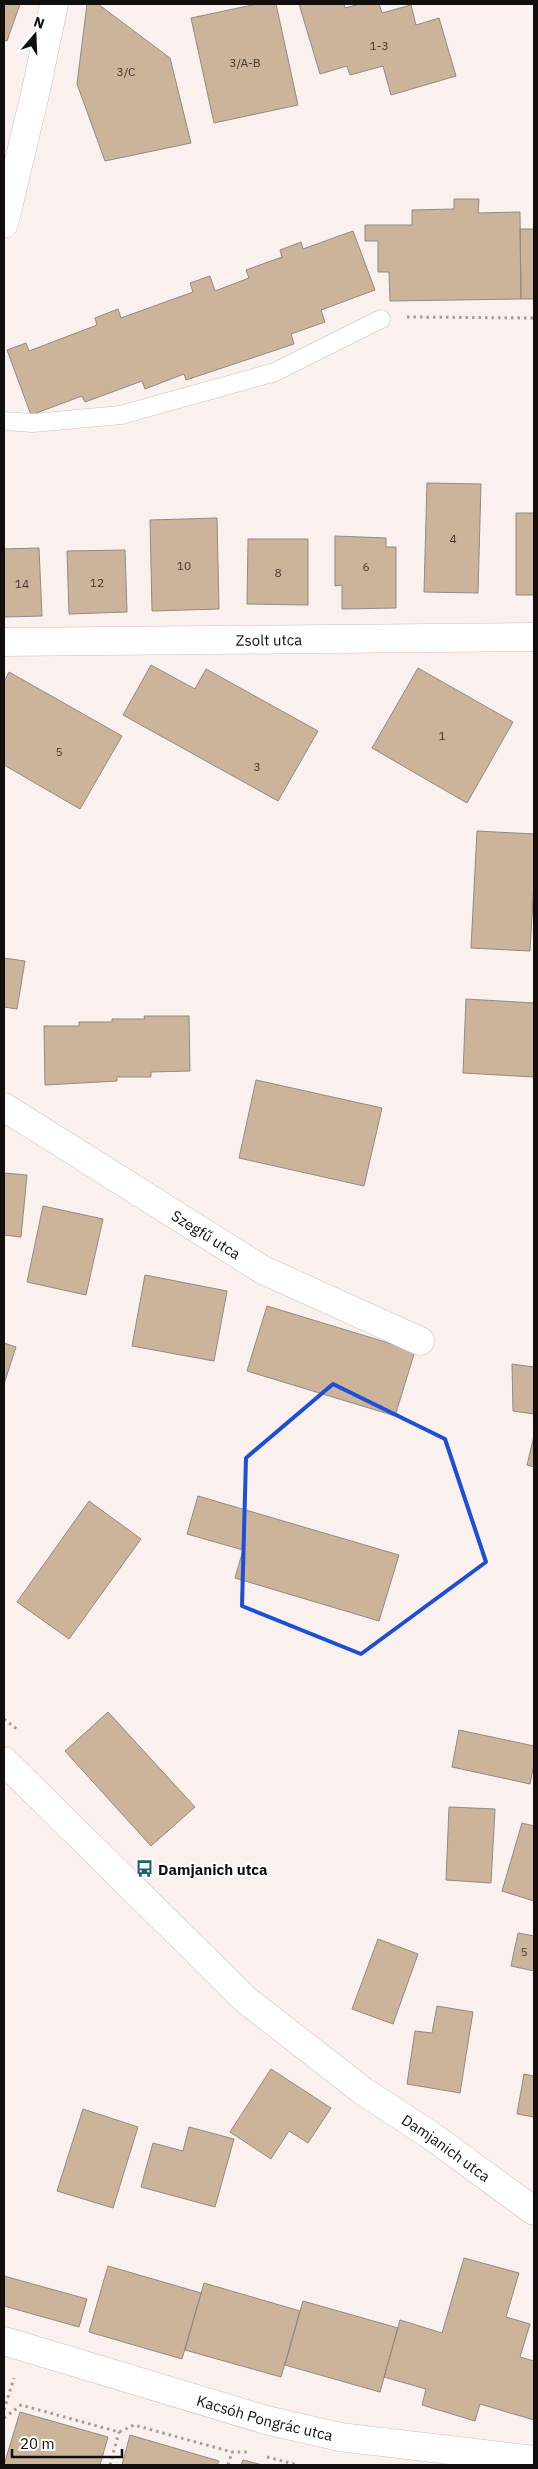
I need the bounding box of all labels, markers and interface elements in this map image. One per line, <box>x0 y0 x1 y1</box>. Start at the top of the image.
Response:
north arrow <box>10 10 60 60</box>
text: N <box>32 13 47 33</box>
house number: 1-3 <box>369 38 389 53</box>
house number: 3/A-B <box>229 55 261 70</box>
house number: 3/C <box>116 64 136 79</box>
house number: 4 <box>449 531 457 546</box>
house number: 10 <box>177 558 191 573</box>
house number: 6 <box>362 559 370 574</box>
house number: 8 <box>274 565 282 580</box>
house number: 12 <box>90 575 104 590</box>
house number: 14 <box>15 576 29 591</box>
street label: Zsolt utca <box>236 630 302 649</box>
house number: 1 <box>438 728 446 743</box>
house number: 5 <box>55 744 63 759</box>
house number: 3 <box>253 759 261 774</box>
street label: Szegfű utca <box>168 1205 244 1263</box>
bus stop icon: Damjanich utca <box>134 1859 154 1879</box>
place label: Damjanich utca <box>158 1860 268 1879</box>
house number: 5 <box>520 1944 528 1959</box>
street label: Damjanich utca <box>398 2110 494 2185</box>
street label: Kacsóh Pongrác utca <box>195 2390 335 2445</box>
scale bar <box>12 2426 122 2458</box>
text: 20 m <box>20 2434 55 2453</box>

